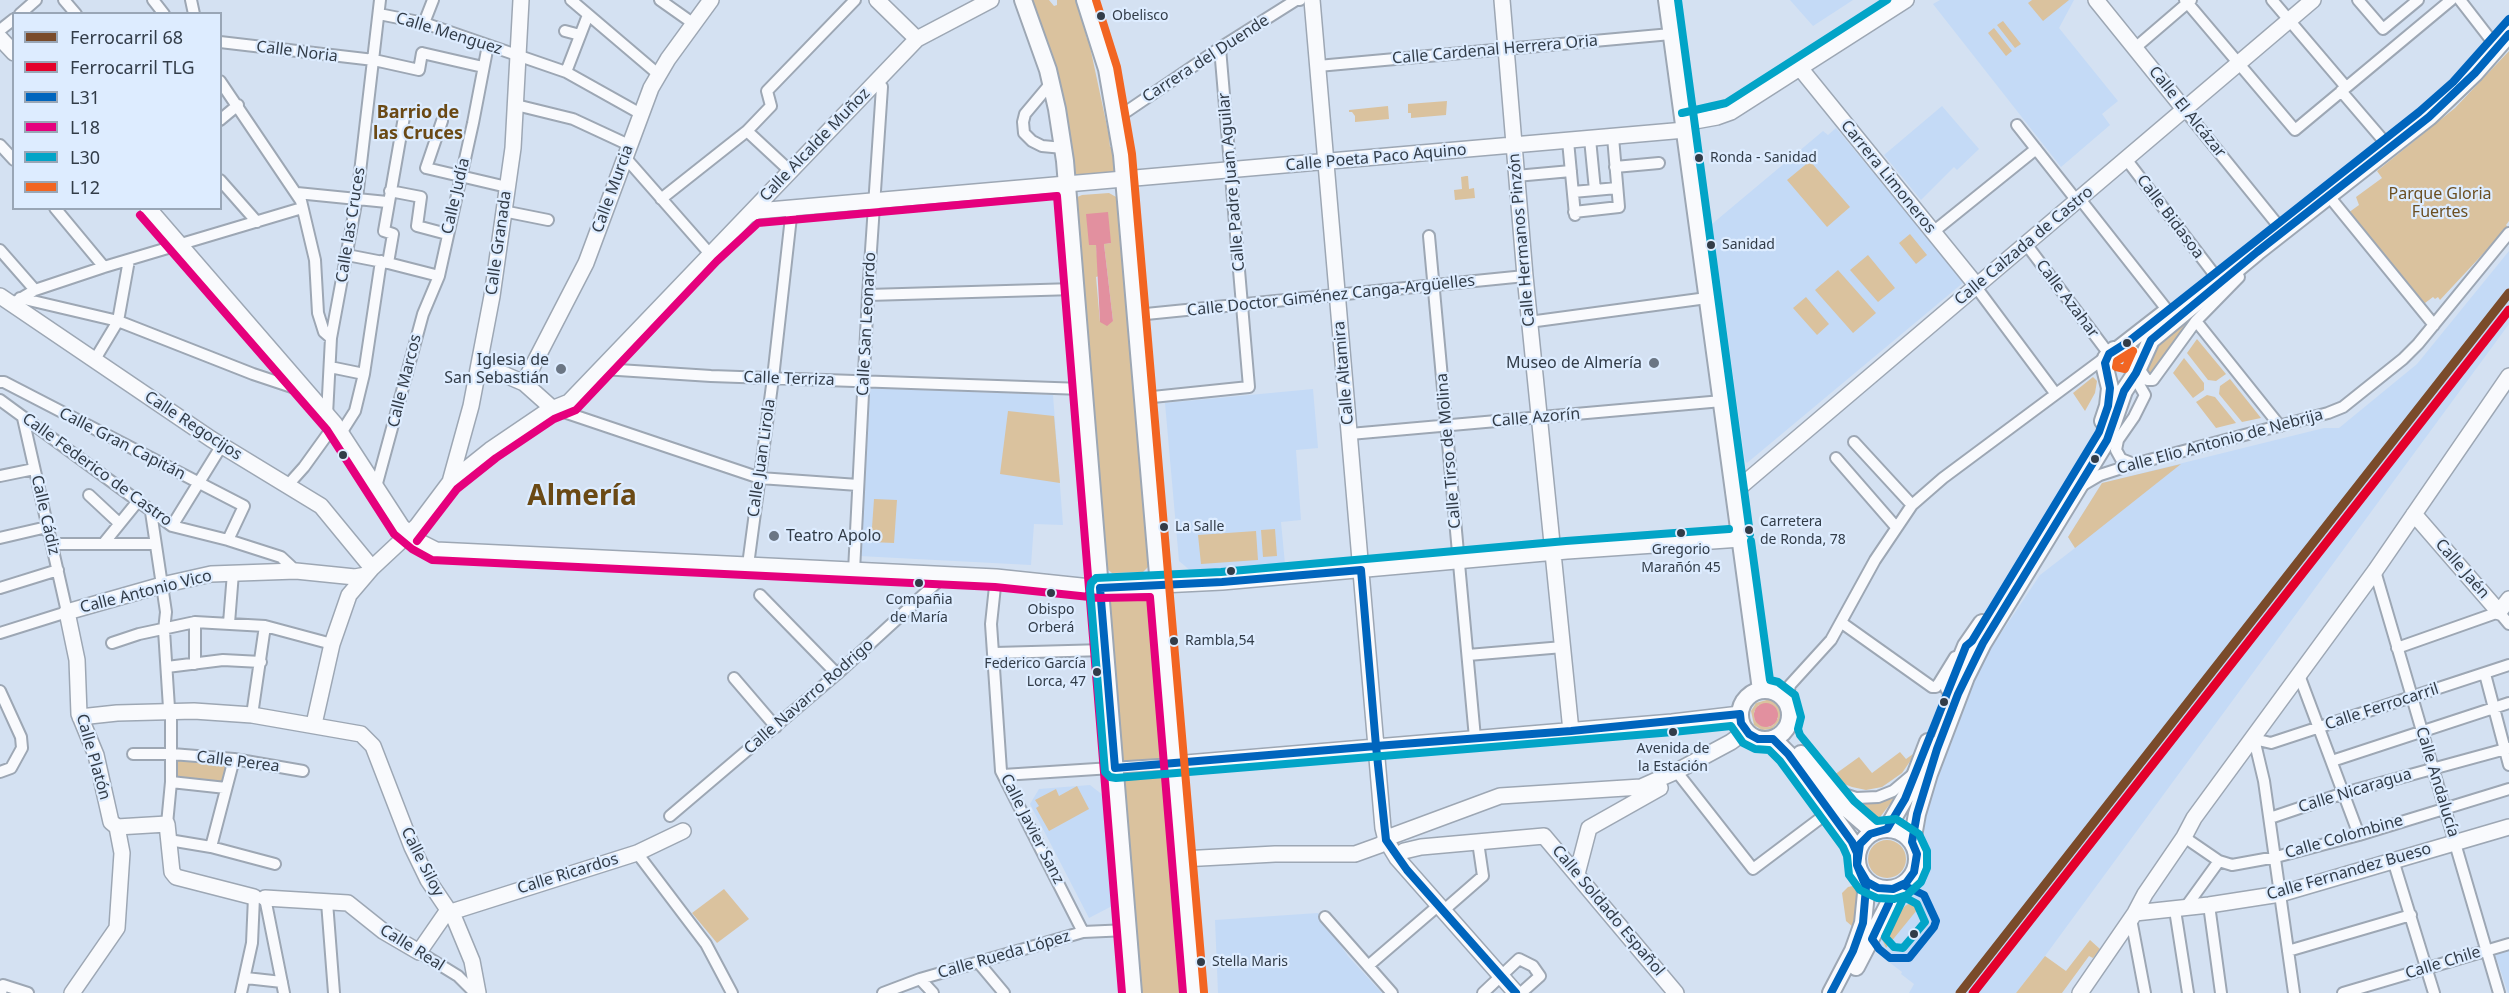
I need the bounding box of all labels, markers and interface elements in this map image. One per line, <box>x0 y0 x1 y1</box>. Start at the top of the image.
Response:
place label: Obelisco <box>1112 8 1169 24</box>
street label: Calle Menguez <box>394 9 504 59</box>
marker: Obelisco <box>1095 10 1107 22</box>
street label: Carrera del Duende <box>1139 11 1273 107</box>
legend <box>12 12 222 210</box>
text: Ferrocarril 68 <box>70 25 183 49</box>
street label: Calle Cardenal Herrera Oria <box>1391 31 1599 69</box>
street label: Calle Noria <box>255 37 339 67</box>
text: Ferrocarril TLG <box>70 55 195 79</box>
street label: Calle El Alcázar <box>2144 63 2230 161</box>
street label: Calle Alcalde Muñoz <box>756 84 874 206</box>
text: L31 <box>70 85 100 109</box>
street label: Calle Padre Juan Aguilar <box>1215 92 1249 272</box>
district label: Barrio de las Cruces <box>373 102 463 144</box>
text: L18 <box>70 115 100 139</box>
street label: Carrera Limoneros <box>1836 117 1940 237</box>
street label: Calle Poeta Paco Aquino <box>1285 141 1467 175</box>
street label: Calle Murcia <box>588 142 638 236</box>
text: L30 <box>70 145 100 169</box>
place label: Ronda - Sanidad <box>1710 150 1817 166</box>
street label: Calle Hermanos Pinzón <box>1505 152 1539 328</box>
marker: Ronda - Sanidad <box>1693 152 1705 164</box>
street label: Calle Judía <box>438 156 474 236</box>
street label: Calle las Cruces <box>332 166 370 284</box>
street label: Calle Bidasoa <box>2132 171 2208 263</box>
text: L12 <box>70 175 100 199</box>
street label: Calle Calzada de Castro <box>1951 182 2097 310</box>
park label: Parque Gloria Fuertes <box>2388 184 2492 222</box>
street label: Calle Granada <box>482 190 516 296</box>
place label: Sanidad <box>1722 237 1775 253</box>
marker: Sanidad <box>1705 239 1717 251</box>
street label: Calle San Leonardo <box>854 252 880 396</box>
street label: Calle Azahar <box>2031 256 2103 342</box>
street label: Calle Doctor Giménez Canga-Argüelles <box>1186 271 1476 321</box>
street label: Calle Altamira <box>1330 320 1358 426</box>
street label: Calle Marcos <box>384 332 426 430</box>
unlabelled marker <box>2121 337 2133 349</box>
place label: Iglesia de San Sebastián <box>444 350 549 388</box>
place label: Museo de Almería <box>1506 353 1642 373</box>
marker: Museo de Almería <box>1647 356 1661 370</box>
marker: Iglesia de San Sebastián <box>554 362 568 376</box>
street label: Calle Terriza <box>743 368 835 390</box>
street label: Calle Tirso de Molina <box>1433 372 1465 530</box>
street label: Calle Regocijos <box>141 387 245 465</box>
street label: Calle Juan Lirola <box>744 398 780 518</box>
street label: Calle Gran Capitán <box>56 404 188 484</box>
street label: Calle Azorín <box>1491 405 1581 431</box>
street label: Calle Elio Antonio de Nebrija <box>2115 405 2325 479</box>
street label: Calle Federico de Castro <box>18 409 176 531</box>
unlabelled marker <box>337 449 349 461</box>
unlabelled marker <box>2089 453 2101 465</box>
street label: Calle Cádiz <box>27 473 63 557</box>
district label: Almería <box>527 480 637 514</box>
place label: Carretera de Ronda, 78 <box>1760 514 1846 546</box>
place label: La Salle <box>1175 519 1224 535</box>
marker: La Salle <box>1158 521 1170 533</box>
marker: Carretera de Ronda, 78 <box>1743 524 1755 536</box>
place label: Teatro Apolo <box>786 526 881 546</box>
marker: Gregorio Marañón 45 <box>1675 527 1687 539</box>
marker: Teatro Apolo <box>767 529 781 543</box>
street label: Calle Jaén <box>2431 535 2493 603</box>
place label: Gregorio Marañón 45 <box>1641 542 1721 574</box>
unlabelled marker <box>1225 565 1237 577</box>
street label: Calle Antonio Vico <box>78 566 214 618</box>
marker: Compañia de María <box>913 577 925 589</box>
marker: Obispo Orberá <box>1045 587 1057 599</box>
place label: Compañia de María <box>886 592 952 624</box>
place label: Obispo Orberá <box>1028 602 1074 634</box>
place label: Rambla,54 <box>1185 633 1254 649</box>
marker: Rambla,54 <box>1168 635 1180 647</box>
street label: Calle Navarro Rodrigo <box>740 636 878 758</box>
place label: Federico García Lorca, 47 <box>984 656 1086 688</box>
marker: Federico García Lorca, 47 <box>1091 666 1103 678</box>
street label: Calle Ferrocarril <box>2323 680 2441 734</box>
unlabelled marker <box>1938 696 1950 708</box>
street label: Calle Platón <box>72 712 114 802</box>
street label: Calle Andalucía <box>2411 725 2463 839</box>
marker: Avenida de la Estación <box>1667 726 1679 738</box>
place label: Avenida de la Estación <box>1637 741 1709 774</box>
street label: Calle Perea <box>195 747 281 777</box>
street label: Calle Nicaragua <box>2296 765 2414 817</box>
street label: Calle Javier Sanz <box>996 771 1068 887</box>
street label: Calle Colombine <box>2283 811 2405 863</box>
street label: Calle Siloy <box>396 824 448 900</box>
street label: Calle Fernandez Bueso <box>2265 839 2433 905</box>
street label: Calle Soldado Español <box>1548 842 1668 980</box>
street label: Calle Ricardos <box>515 850 621 898</box>
street label: Calle Real <box>376 921 448 975</box>
street label: Calle Rueda López <box>936 927 1072 983</box>
unlabelled marker <box>1908 928 1920 940</box>
street label: Calle Chile <box>2403 942 2483 984</box>
place label: Stella Maris <box>1212 954 1288 970</box>
marker: Stella Maris <box>1195 956 1207 968</box>

